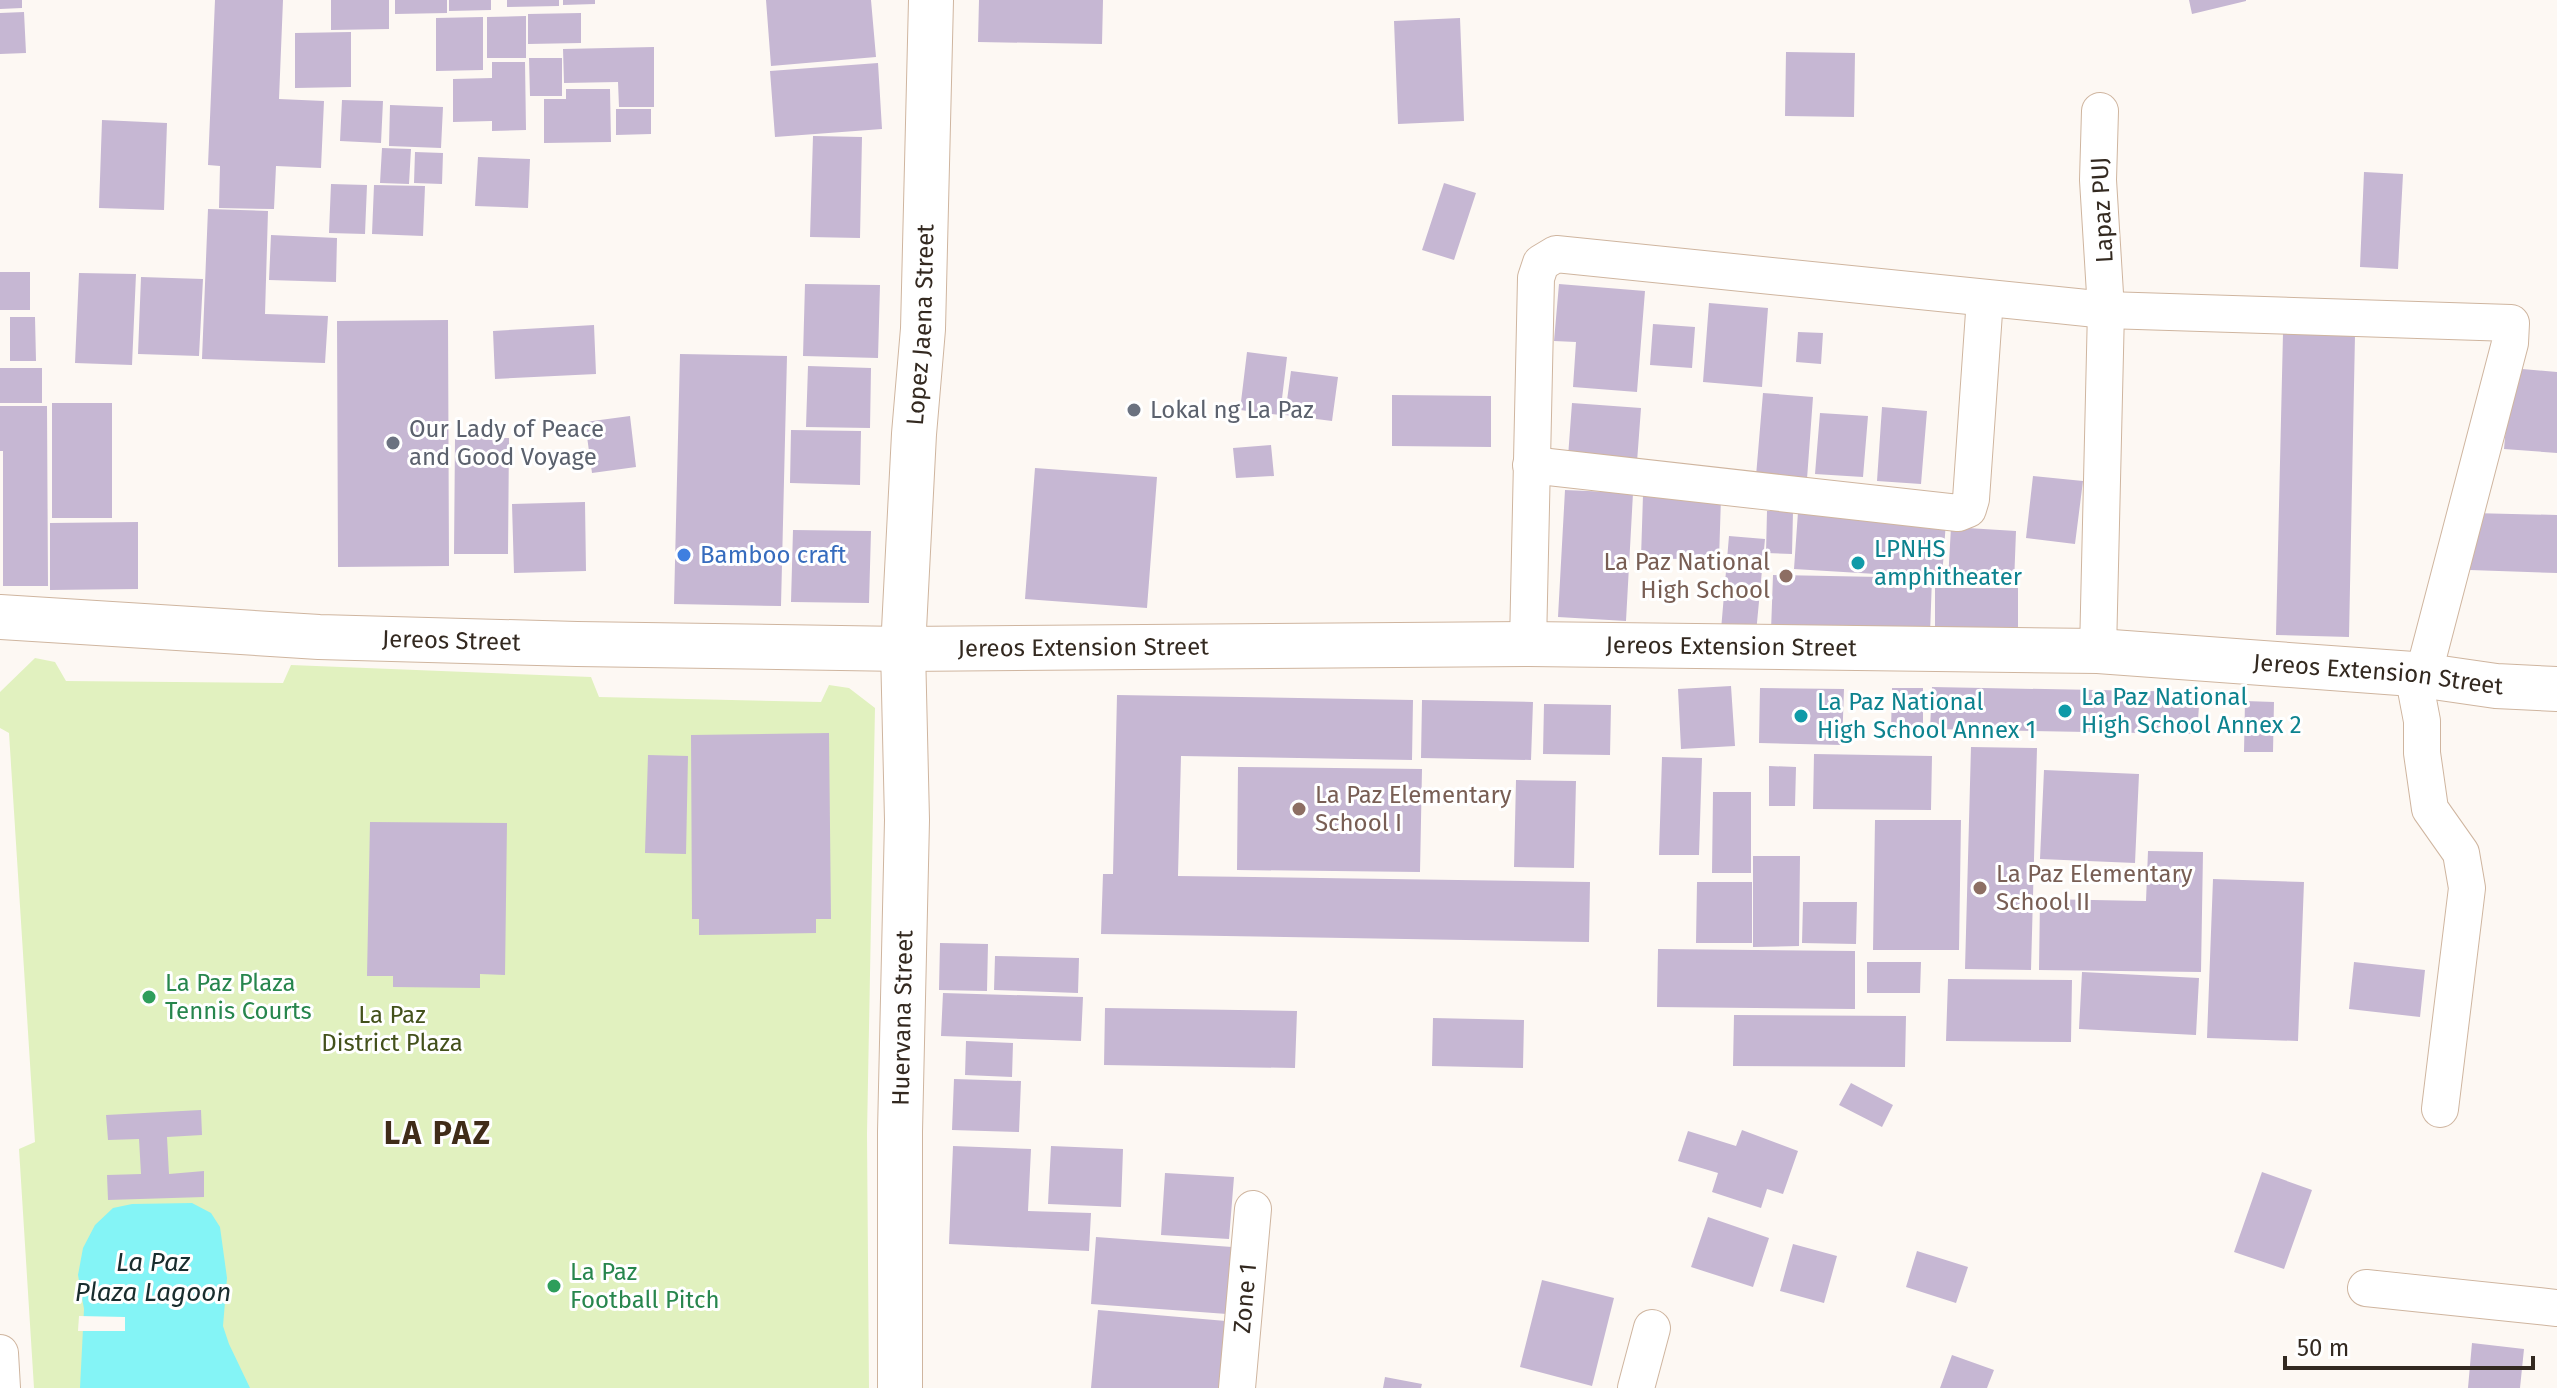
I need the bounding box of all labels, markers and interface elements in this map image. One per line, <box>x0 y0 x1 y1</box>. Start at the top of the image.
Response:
street label: Lapaz PUJ <box>2085 156 2119 264</box>
street label: Lopez Jaena Street <box>901 223 940 426</box>
place label: Lokal ng La Paz <box>1150 396 1314 424</box>
marker: Lokal ng La Paz <box>1125 401 1143 419</box>
place label: Our Lady of Peace and Good Voyage <box>409 415 604 471</box>
marker: Our Lady of Peace and Good Voyage <box>384 434 402 452</box>
place label: LPNHS amphitheater <box>1874 535 2023 591</box>
place label: Bamboo craft <box>700 541 847 569</box>
marker: Bamboo craft <box>675 546 693 564</box>
place label: La Paz National High School <box>1604 548 1770 604</box>
marker: LPNHS amphitheater <box>1849 554 1867 572</box>
marker: La Paz National High School <box>1777 567 1795 585</box>
street label: Jereos Street <box>382 625 521 656</box>
street label: Jereos Extension Street <box>1605 631 1857 662</box>
street label: Jereos Extension Street <box>957 633 1209 663</box>
street label: Jereos Extension Street <box>2252 648 2504 700</box>
place label: La Paz National High School Annex 2 <box>2081 683 2302 739</box>
place label: La Paz National High School Annex 1 <box>1817 688 2036 744</box>
marker: La Paz National High School Annex 2 <box>2056 702 2074 720</box>
marker: La Paz National High School Annex 1 <box>1792 707 1810 725</box>
place label: La Paz Elementary School I <box>1315 781 1512 837</box>
marker: La Paz Elementary School I <box>1290 800 1308 818</box>
place label: La Paz Elementary School II <box>1996 860 2193 916</box>
marker: La Paz Elementary School II <box>1971 879 1989 897</box>
street label: Huervana Street <box>887 929 919 1106</box>
place label: La Paz Plaza Tennis Courts <box>165 969 312 1025</box>
marker: La Paz Plaza Tennis Courts <box>140 988 158 1006</box>
park label: La Paz District Plaza <box>321 1001 463 1057</box>
district label: LA PAZ <box>384 1114 492 1152</box>
water label: La Paz Plaza Lagoon <box>75 1247 231 1308</box>
place label: La Paz Football Pitch <box>570 1258 719 1314</box>
street label: Zone 1 <box>1228 1262 1262 1334</box>
marker: La Paz Football Pitch <box>545 1277 563 1295</box>
scale bar <box>2285 1320 2533 1370</box>
text: 50 m <box>2297 1334 2349 1362</box>

